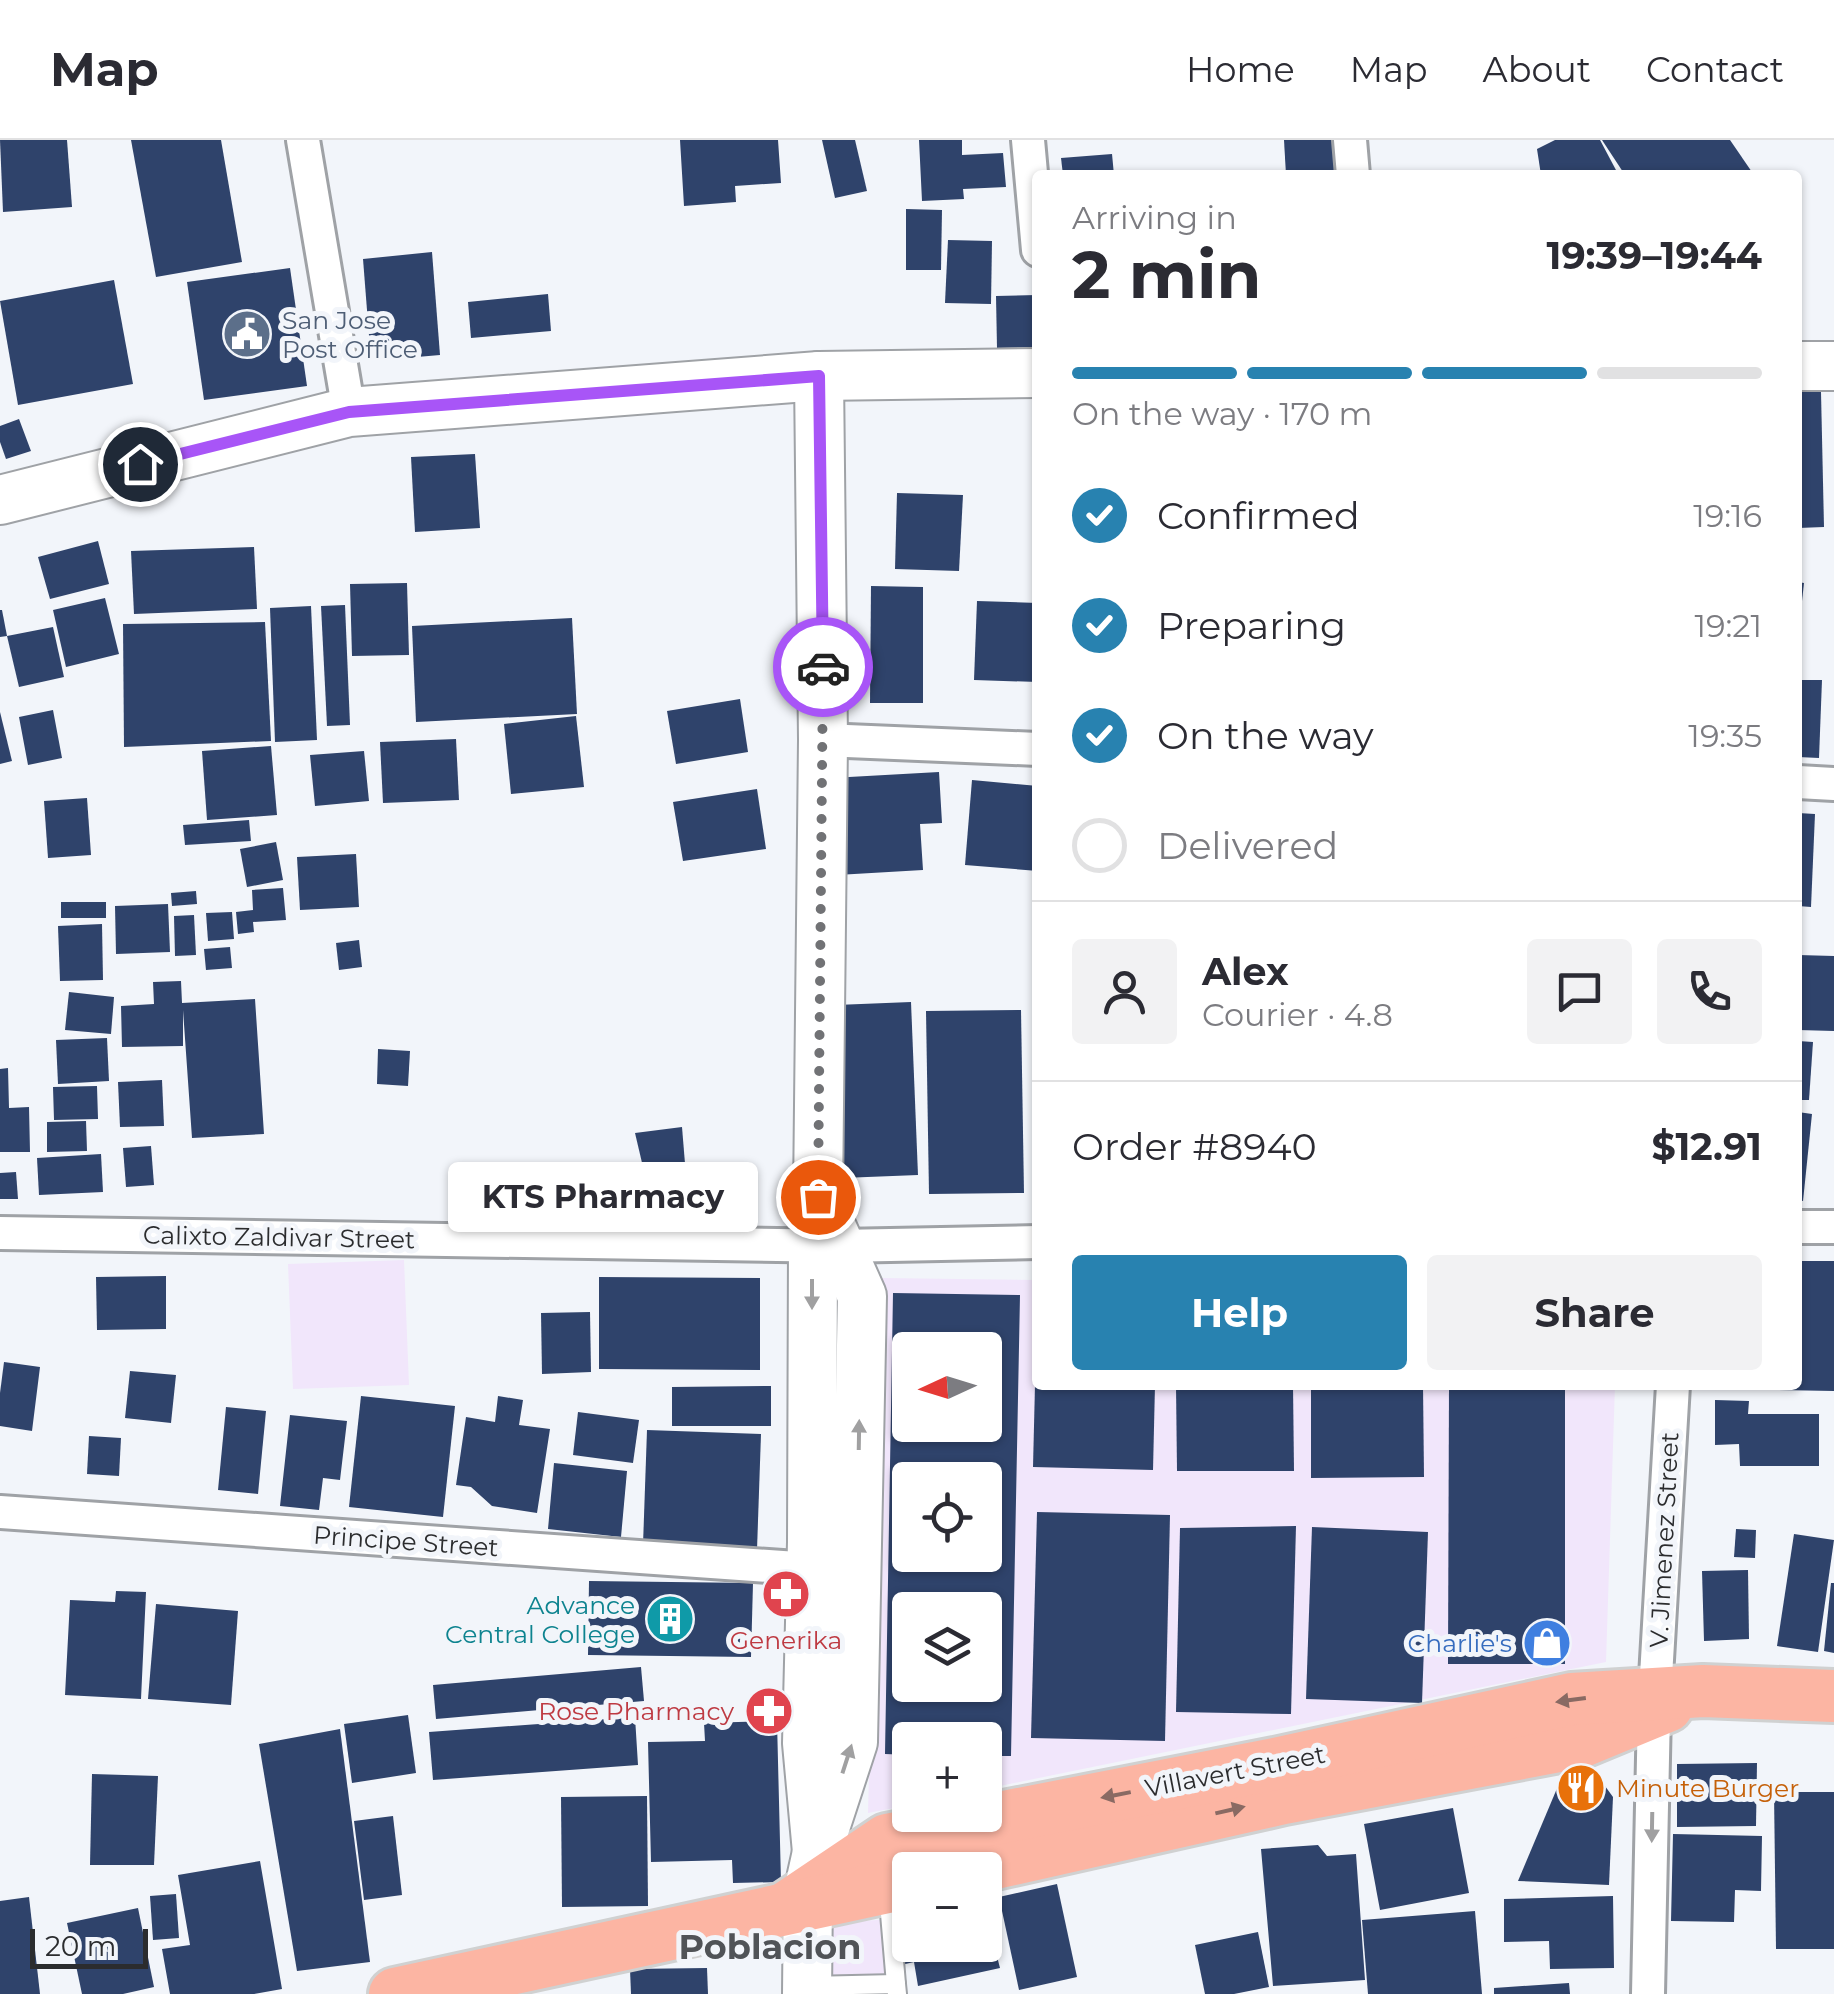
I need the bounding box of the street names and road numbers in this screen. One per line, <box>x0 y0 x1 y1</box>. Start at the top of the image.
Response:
street label: Calixto Zaldivar Street <box>143 1220 415 1254</box>
street label: V. Jimenez Street <box>1643 1431 1685 1649</box>
street label: Principe Street <box>312 1520 500 1562</box>
street label: Villavert Street <box>1142 1739 1328 1803</box>

